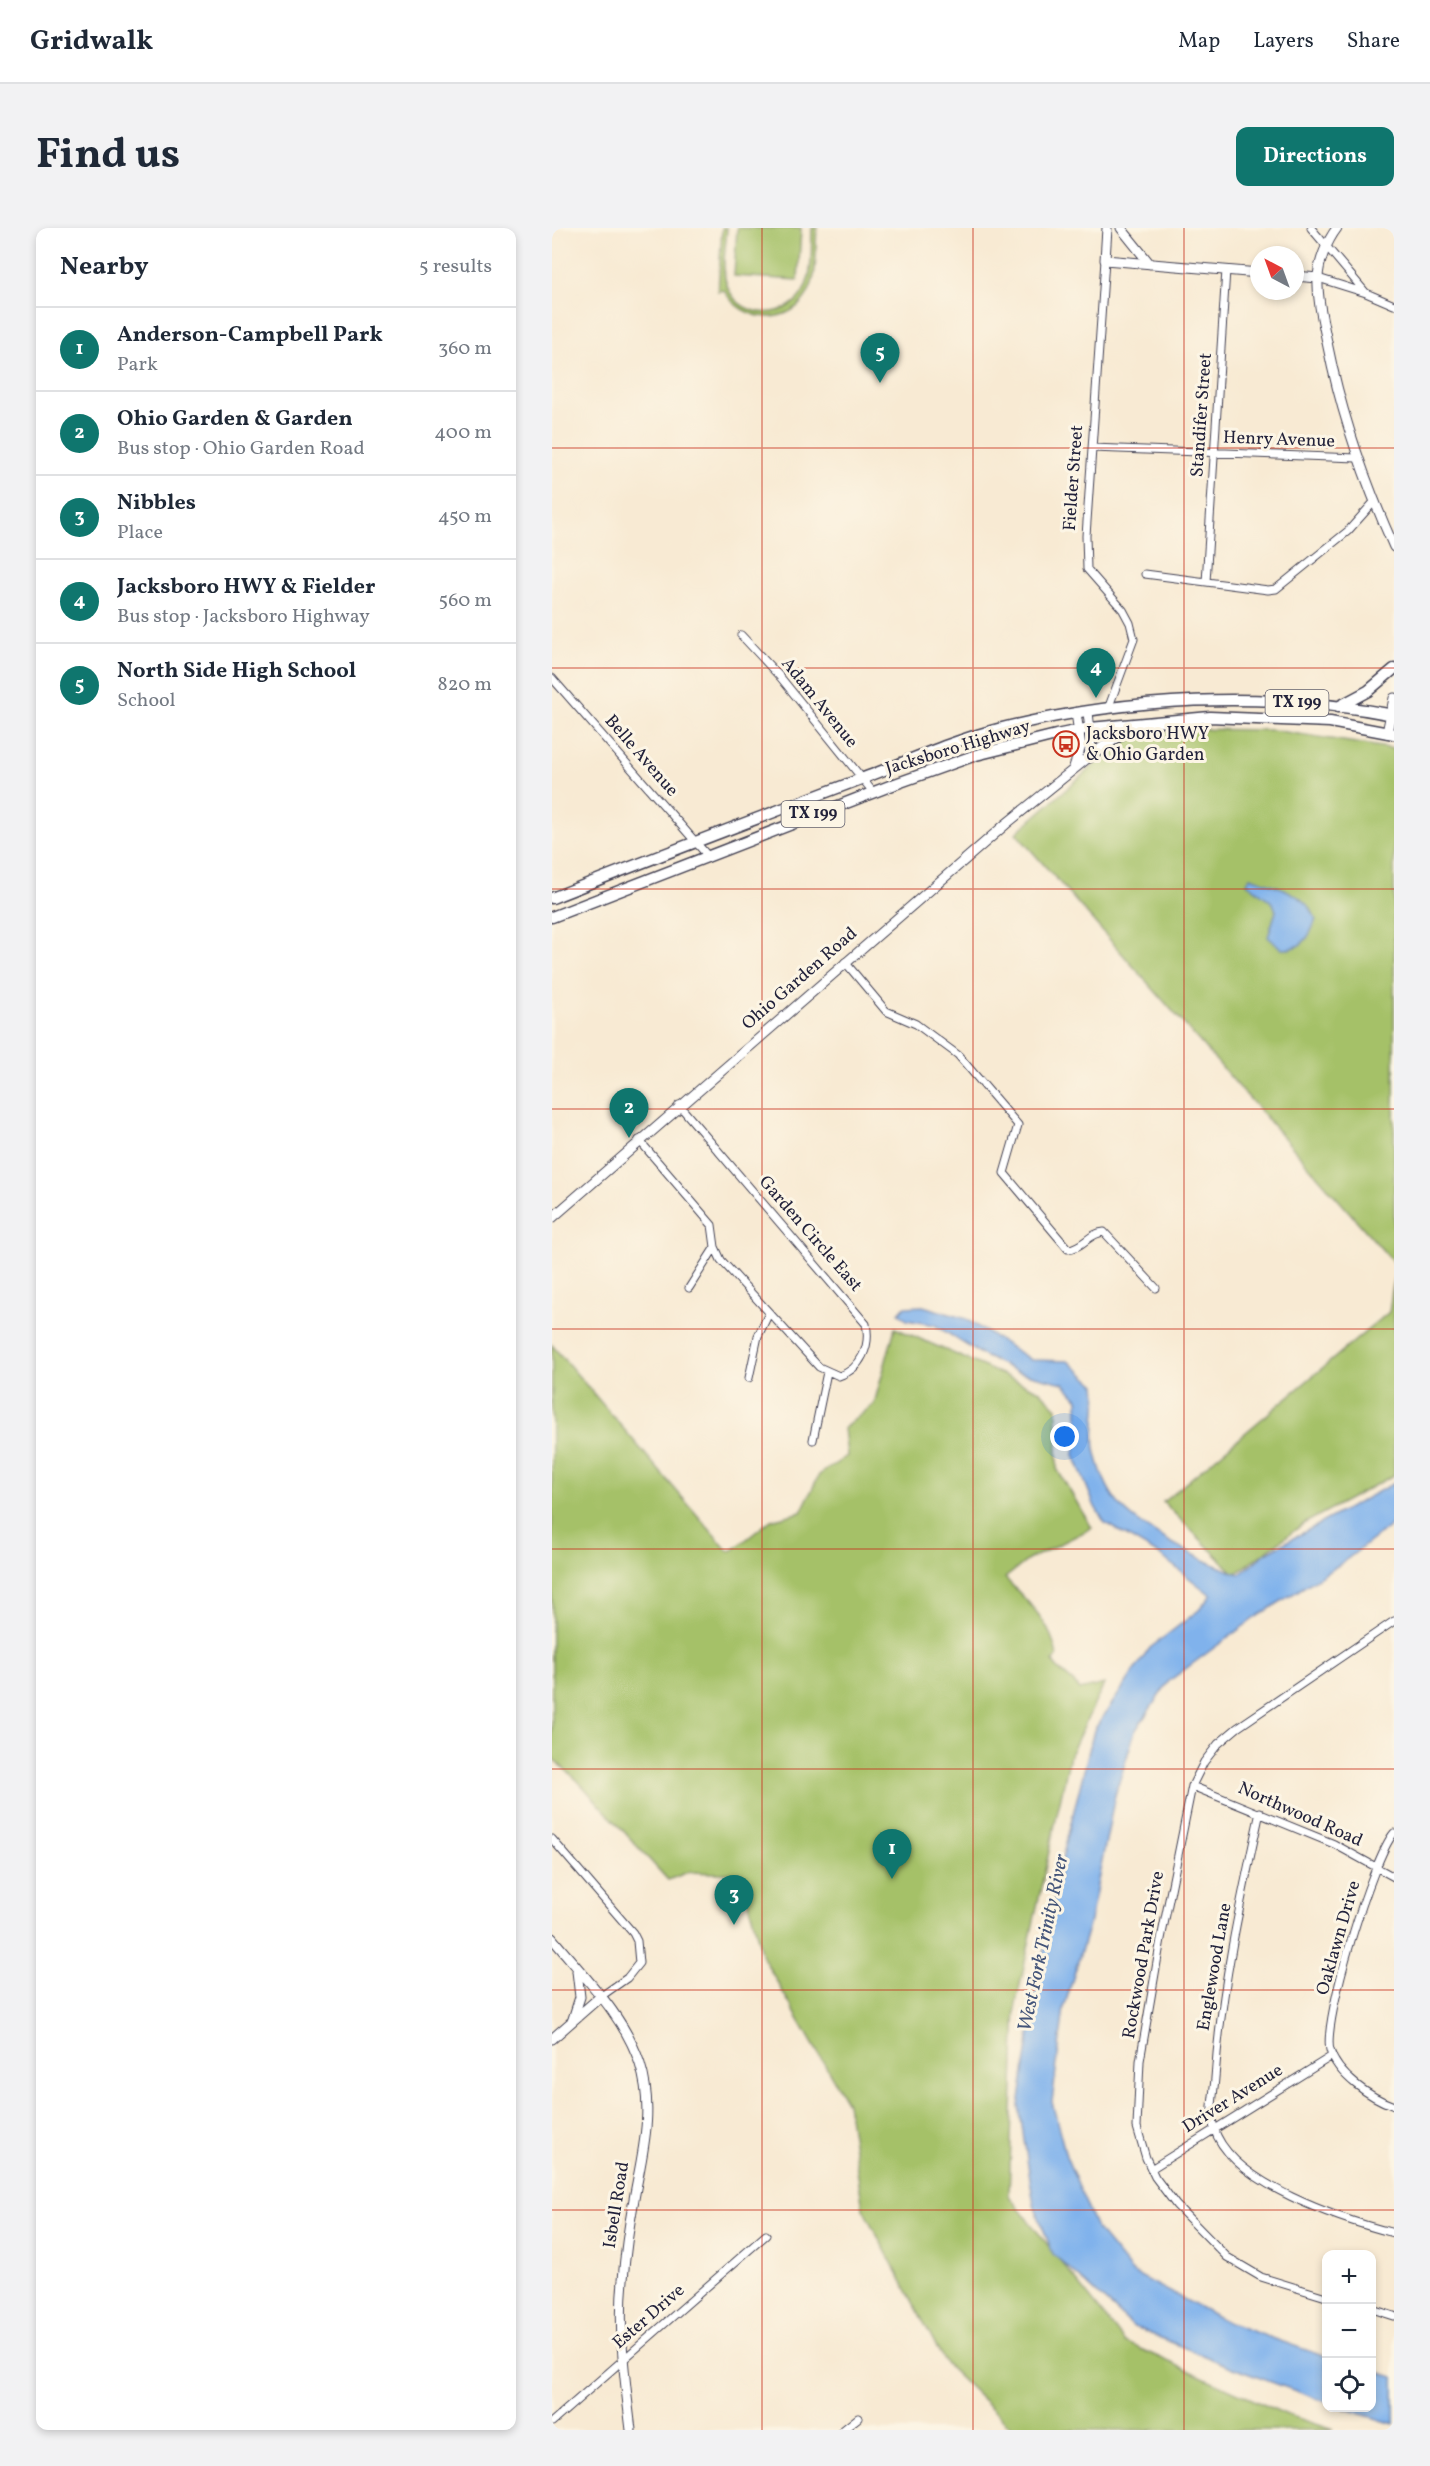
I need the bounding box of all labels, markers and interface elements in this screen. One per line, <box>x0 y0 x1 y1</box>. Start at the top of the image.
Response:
text: Gridwalk <box>30 22 153 61</box>
text: Map <box>1178 27 1220 56</box>
text: Layers <box>1253 27 1314 56</box>
text: Share <box>1347 27 1400 56</box>
text: Find us <box>36 127 180 186</box>
button: Directions <box>1236 127 1394 186</box>
north arrow <box>1250 246 1304 300</box>
text: Nearby <box>60 249 149 285</box>
text: 5 results <box>419 253 492 281</box>
text: Anderson-Campbell Park <box>117 320 383 351</box>
pin: 5 <box>860 334 900 383</box>
text: 1 <box>75 335 84 363</box>
text: 360 m <box>438 335 492 363</box>
text: Park <box>117 351 158 379</box>
street label: Standifer Street <box>1185 352 1219 478</box>
text: Ohio Garden & Garden <box>117 404 353 435</box>
text: 2 <box>74 419 85 447</box>
text: 400 m <box>434 419 492 447</box>
street label: Fielder Street <box>1058 424 1090 532</box>
street label: Henry Avenue <box>1223 426 1335 454</box>
text: Bus stop · Ohio Garden Road <box>117 435 365 463</box>
text: Nibbles <box>117 488 196 519</box>
text: 3 <box>74 503 85 531</box>
text: 450 m <box>438 503 492 531</box>
text: Place <box>117 519 163 547</box>
text: Jacksboro HWY & Fielder <box>117 572 375 603</box>
text: 4 <box>73 587 86 615</box>
text: 560 m <box>439 587 492 615</box>
text: Bus stop · Jacksboro Highway <box>117 603 370 631</box>
pin: 4 <box>1076 648 1116 698</box>
street label: Adam Avenue <box>775 652 863 754</box>
text: North Side High School <box>117 656 356 687</box>
text: 5 <box>75 671 84 699</box>
text: 820 m <box>438 671 492 699</box>
text: School <box>117 687 175 715</box>
road number: TX 199 <box>1266 690 1329 716</box>
street label: Belle Avenue <box>598 709 684 803</box>
street label: Jacksboro Highway <box>882 714 1034 782</box>
place label: Jacksboro HWY & Ohio Garden <box>1086 722 1209 768</box>
bus stop icon: Jacksboro HWY & Ohio Garden <box>1051 729 1081 759</box>
road number: TX 199 <box>782 801 844 827</box>
street label: Ohio Garden Road <box>737 922 863 1036</box>
pin: 2 <box>610 1088 649 1138</box>
street label: Garden Circle East <box>753 1171 867 1297</box>
your location <box>1050 1422 1079 1451</box>
street label: Northwood Road <box>1234 1776 1366 1854</box>
pin: 1 <box>872 1830 912 1879</box>
water label: West Fork Trinity River <box>1012 1851 1077 2034</box>
street label: Rockwood Park Drive <box>1117 1869 1171 2041</box>
pin: 3 <box>714 1876 753 1925</box>
street label: Oaklawn Drive <box>1311 1878 1367 1998</box>
street label: Englewood Lane <box>1191 1901 1239 2033</box>
street label: Driver Avenue <box>1178 2058 1288 2140</box>
street label: Isbell Road <box>598 2160 636 2250</box>
map controls <box>1322 2250 1376 2412</box>
button: + <box>1322 2250 1376 2304</box>
street label: Ester Drive <box>607 2279 691 2355</box>
button: − <box>1322 2304 1376 2358</box>
button: locate <box>1322 2358 1376 2412</box>

